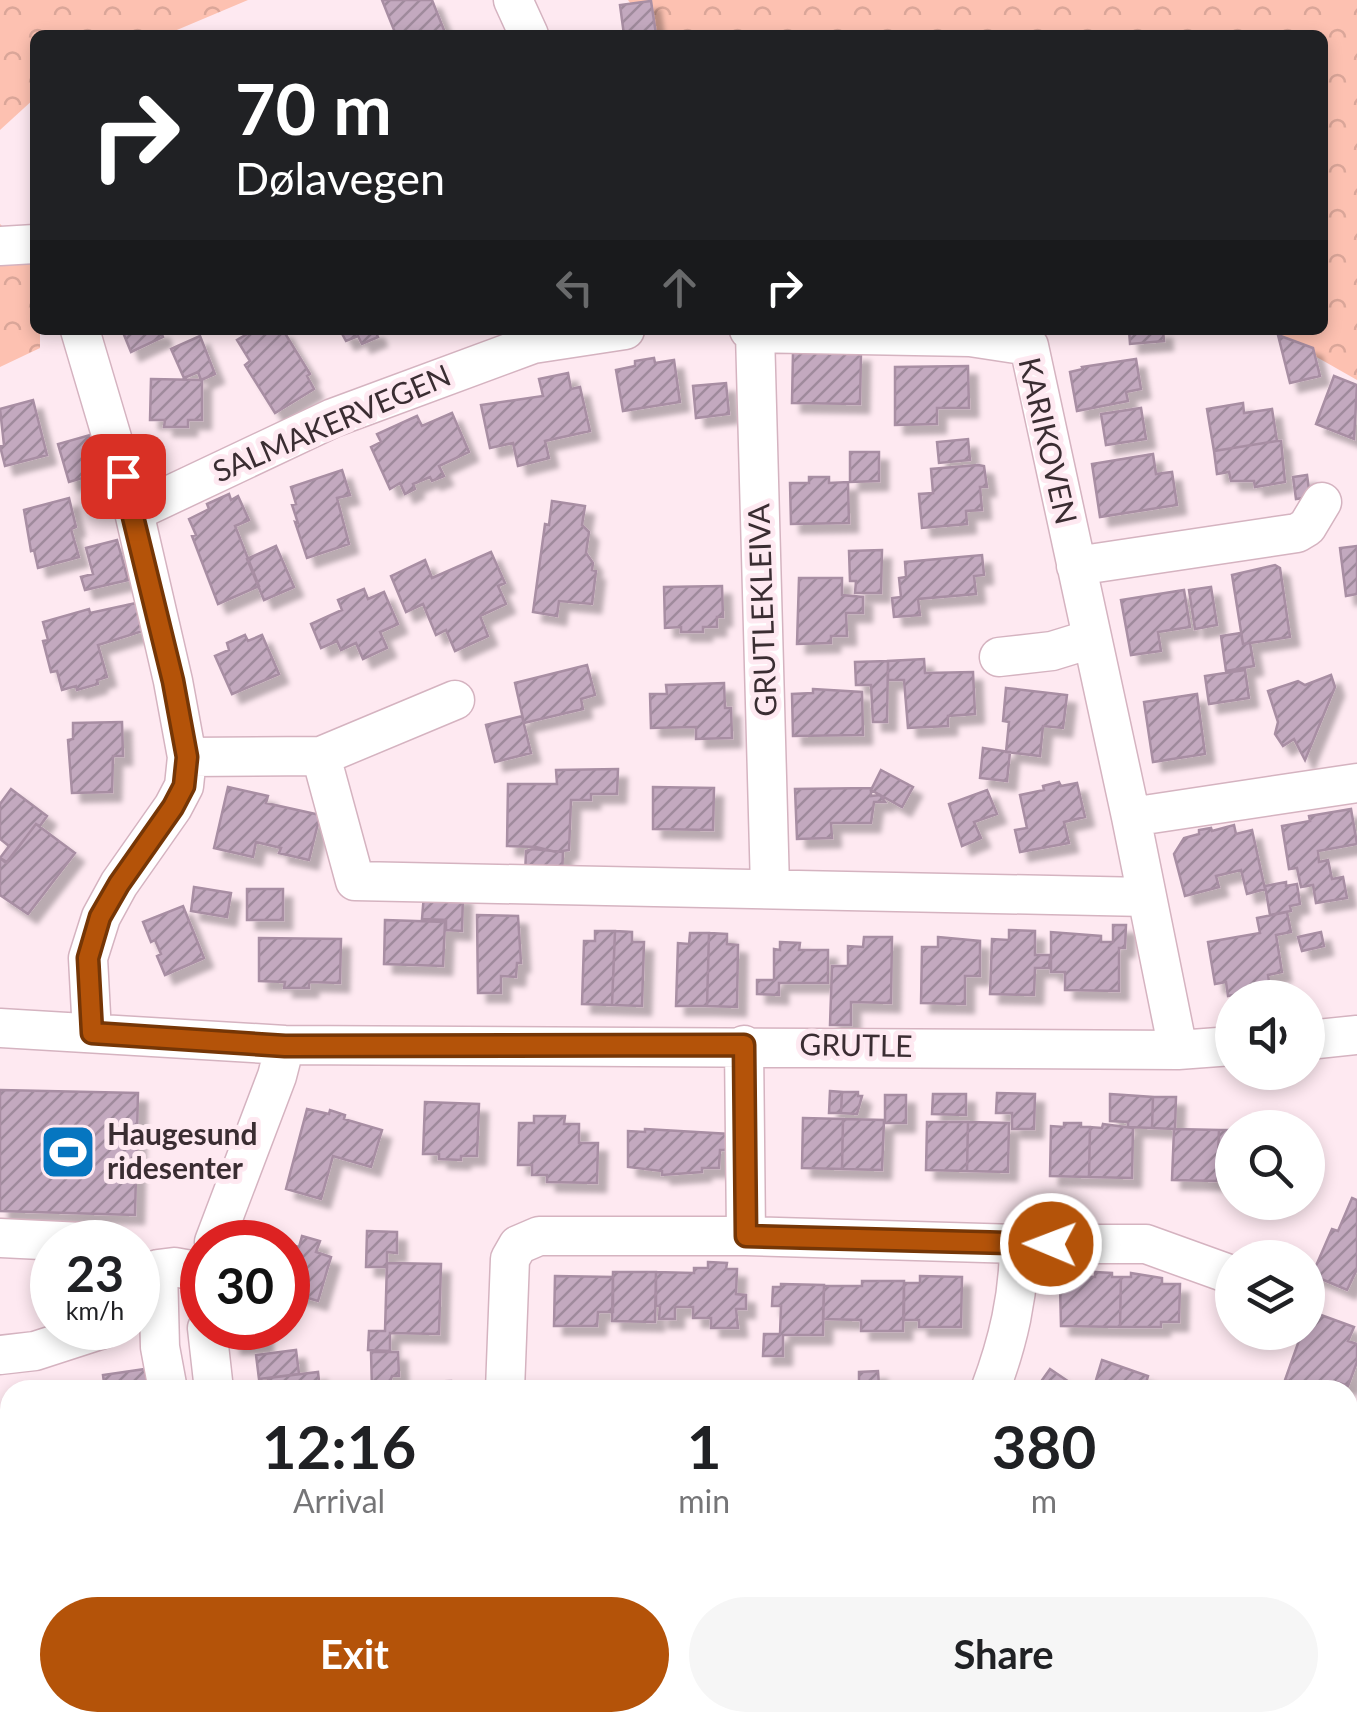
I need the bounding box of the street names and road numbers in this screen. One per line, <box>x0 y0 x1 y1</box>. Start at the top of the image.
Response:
street label: KARIKOVEN <box>1012 354 1086 527</box>
street label: SALMAKERVEGEN <box>207 356 455 488</box>
street label: GRUTLEKLEIVA <box>739 502 783 717</box>
street label: GRUTLE <box>799 1025 913 1063</box>

